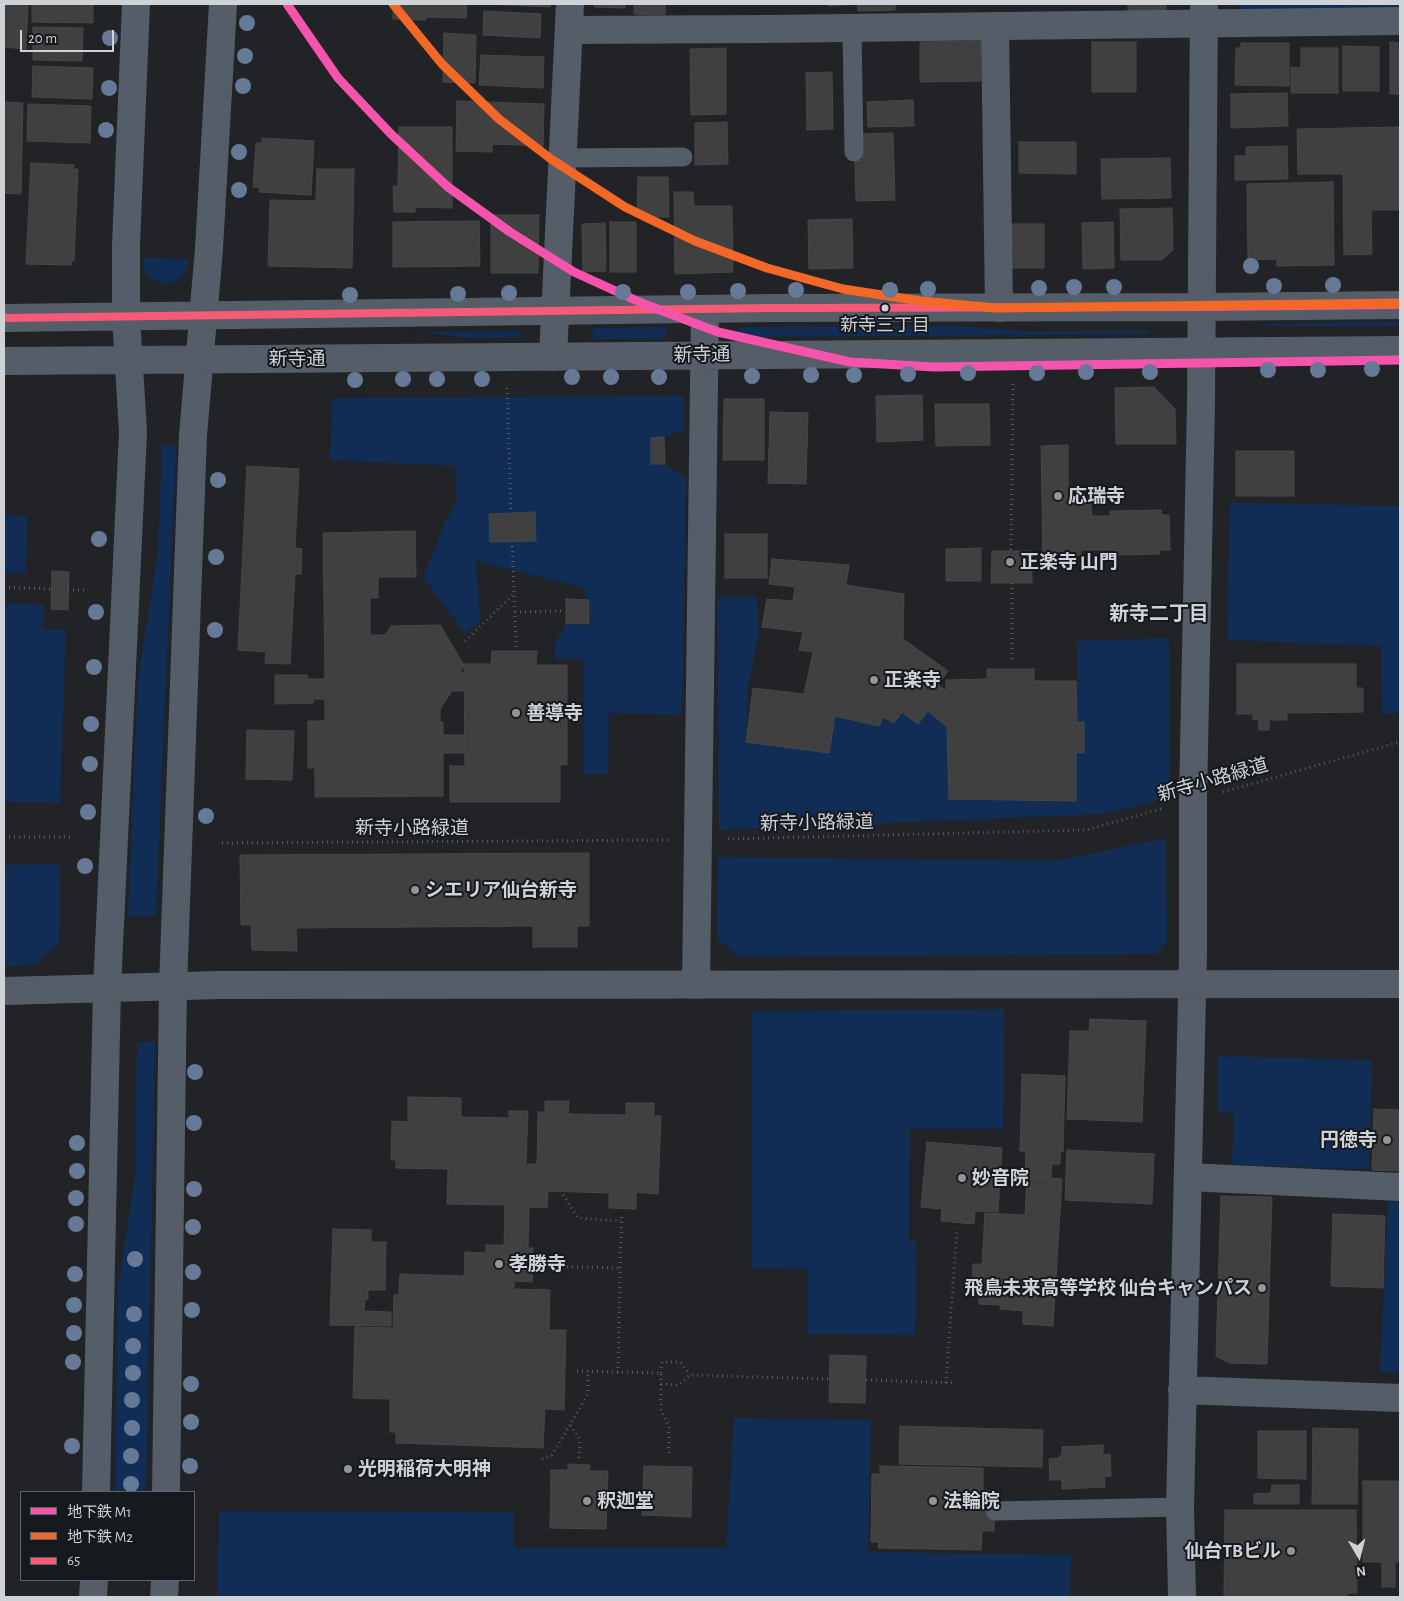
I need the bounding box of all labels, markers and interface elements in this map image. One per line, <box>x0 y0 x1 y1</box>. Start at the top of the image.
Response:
scale bar <box>22 20 116 52</box>
text: 20 m <box>28 31 57 46</box>
marker: 新寺三丁目 <box>880 303 890 313</box>
place label: 新寺三丁目 <box>840 315 930 337</box>
street label: 新寺通 <box>673 343 731 367</box>
street label: 新寺通 <box>269 348 325 370</box>
place label: 応瑞寺 <box>1068 485 1125 507</box>
marker: 応瑞寺 <box>1052 490 1064 502</box>
place label: 正楽寺 山門 <box>1020 551 1118 573</box>
marker: 正楽寺 山門 <box>1004 556 1016 568</box>
district label: 新寺二丁目 <box>1109 602 1209 626</box>
place label: 正楽寺 <box>884 669 941 691</box>
marker: 正楽寺 <box>868 674 880 686</box>
place label: 善導寺 <box>526 702 583 724</box>
marker: 善導寺 <box>510 707 522 719</box>
street label: 新寺小路緑道 <box>1155 753 1271 807</box>
street label: 新寺小路緑道 <box>760 811 874 835</box>
street label: 新寺小路緑道 <box>355 817 469 839</box>
place label: シエリア仙台新寺 <box>425 879 577 901</box>
marker: シエリア仙台新寺 <box>409 884 421 896</box>
place label: 円徳寺 <box>1320 1129 1377 1151</box>
marker: 円徳寺 <box>1381 1134 1393 1146</box>
place label: 妙音院 <box>972 1167 1029 1189</box>
marker: 妙音院 <box>956 1172 968 1184</box>
place label: 孝勝寺 <box>509 1253 566 1275</box>
marker: 孝勝寺 <box>493 1258 505 1270</box>
place label: 飛鳥未来高等学校 仙台キャンパス <box>964 1277 1252 1299</box>
marker: 飛鳥未来高等学校 仙台キャンパス <box>1256 1282 1268 1294</box>
place label: 光明稲荷大明神 <box>358 1458 491 1480</box>
marker: 光明稲荷大明神 <box>342 1463 354 1475</box>
place label: 釈迦堂 <box>597 1490 654 1512</box>
place label: 法輪院 <box>943 1490 1000 1512</box>
legend <box>20 1491 195 1581</box>
marker: 釈迦堂 <box>581 1495 593 1507</box>
marker: 法輪院 <box>927 1495 939 1507</box>
text: 地下鉄 M1 <box>67 1505 131 1520</box>
text: 地下鉄 M2 <box>67 1530 133 1545</box>
north arrow <box>1334 1531 1384 1581</box>
place label: 仙台TBビル <box>1185 1540 1281 1562</box>
marker: 仙台TBビル <box>1285 1545 1297 1557</box>
text: 65 <box>67 1553 80 1568</box>
text: N <box>1355 1563 1367 1578</box>

